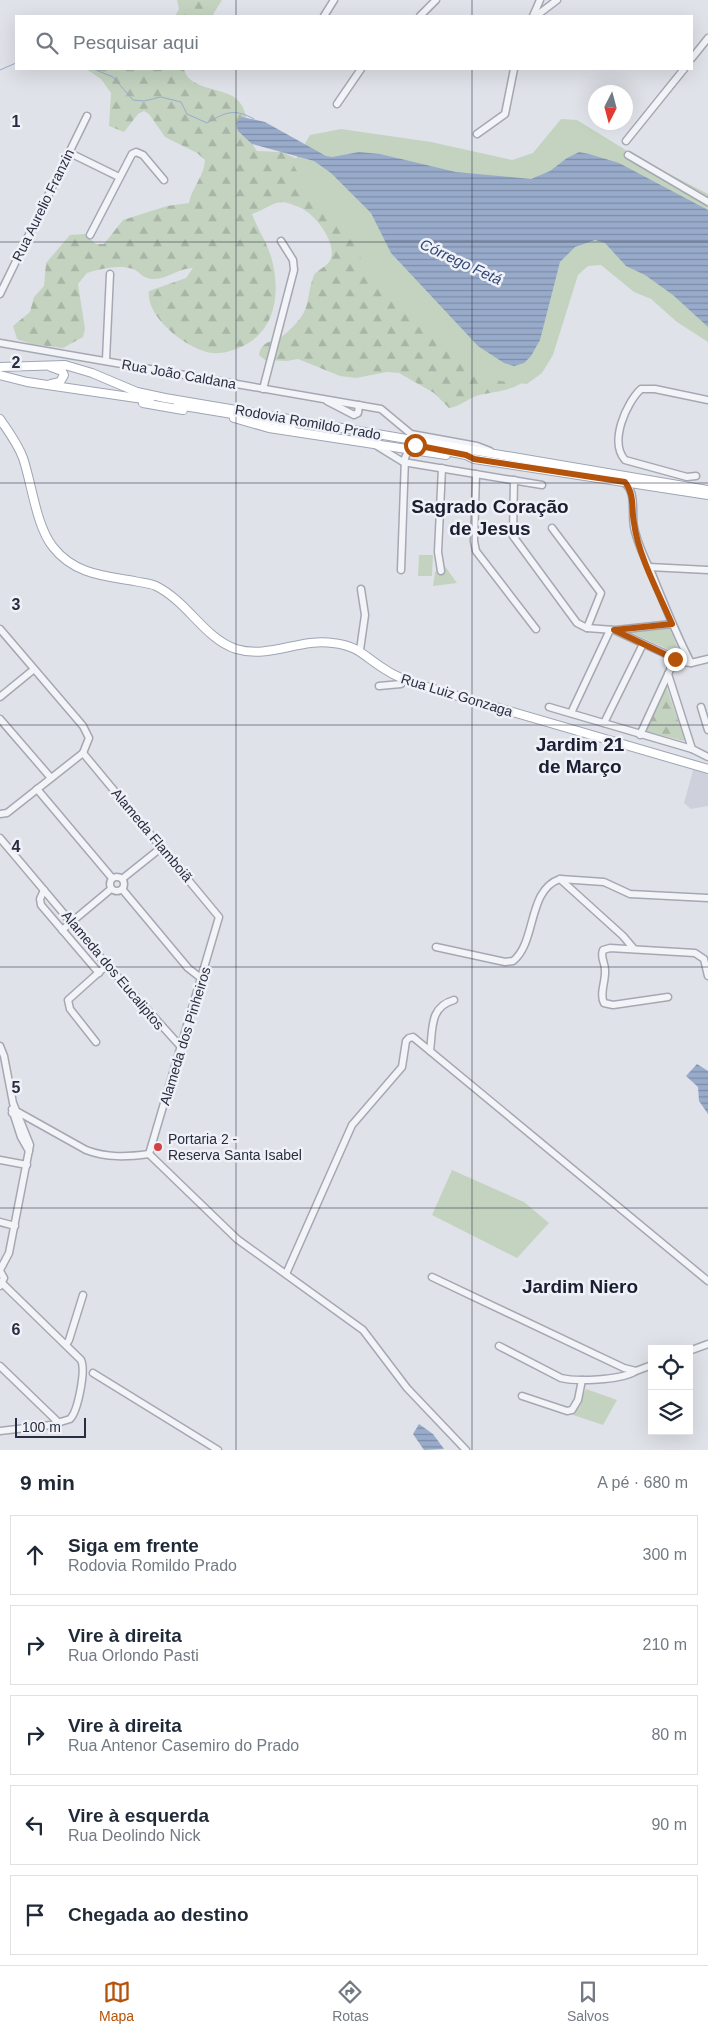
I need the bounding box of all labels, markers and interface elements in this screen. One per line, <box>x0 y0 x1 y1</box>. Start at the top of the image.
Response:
search box <box>15 15 693 70</box>
icon: search <box>33 29 61 57</box>
text: Pesquisar aqui <box>73 32 199 53</box>
north arrow <box>588 85 633 130</box>
text: 1 <box>12 113 21 130</box>
street label: Rua Aurelio Franzin <box>9 146 77 264</box>
water label: Córrego Fetá <box>418 235 505 288</box>
text: 2 <box>12 354 21 371</box>
street label: Rua João Caldana <box>120 356 238 392</box>
street label: Rodovia Romildo Prado <box>234 401 382 443</box>
route start <box>404 434 427 457</box>
district label: Sagrado Coração de Jesus <box>411 496 569 539</box>
text: 3 <box>12 596 21 613</box>
route end <box>664 648 687 671</box>
street label: Rua Luiz Gonzaga <box>399 670 515 720</box>
district label: Jardim 21 de Março <box>536 734 625 777</box>
street label: Alameda Flamboiã <box>108 785 196 885</box>
text: 4 <box>12 838 21 855</box>
street label: Alameda dos Eucaliptos <box>59 907 167 1033</box>
street label: Alameda dos Pinheiros <box>156 965 214 1107</box>
text: 5 <box>12 1079 21 1096</box>
place label: Portaria 2 - Reserva Santa Isabel <box>168 1131 302 1163</box>
marker: Portaria 2 - Reserva Santa Isabel <box>152 1141 164 1153</box>
district label: Jardim Niero <box>522 1276 638 1297</box>
text: 6 <box>12 1321 21 1338</box>
map controls <box>648 1345 693 1435</box>
button: locate <box>648 1345 693 1390</box>
button: layers <box>648 1390 693 1435</box>
scale bar <box>15 1415 86 1438</box>
text: 100 m <box>22 1419 61 1435</box>
text: 9 min <box>20 1471 75 1494</box>
text: A pé · 680 m <box>597 1474 688 1491</box>
text: Siga em frente <box>68 1535 199 1556</box>
icon: ahead <box>21 1541 49 1569</box>
text: 300 m <box>643 1546 687 1563</box>
text: Rodovia Romildo Prado <box>68 1557 237 1574</box>
text: Vire à direita <box>68 1625 182 1646</box>
icon: right <box>21 1631 49 1659</box>
text: 210 m <box>643 1636 687 1653</box>
text: Rua Orlondo Pasti <box>68 1647 199 1664</box>
text: Vire à direita <box>68 1715 182 1736</box>
icon: right <box>21 1721 49 1749</box>
text: 80 m <box>651 1726 687 1743</box>
text: Rua Antenor Casemiro do Prado <box>68 1737 299 1754</box>
text: Vire à esquerda <box>68 1805 209 1826</box>
icon: left <box>21 1811 49 1839</box>
text: 90 m <box>651 1816 687 1833</box>
text: Rua Deolindo Nick <box>68 1827 201 1844</box>
icon: arrive <box>21 1901 49 1929</box>
text: Chegada ao destino <box>68 1904 249 1925</box>
tab: Mapa <box>99 1978 134 2024</box>
tab: Rotas <box>332 1978 369 2024</box>
tab: Salvos <box>567 1978 609 2024</box>

